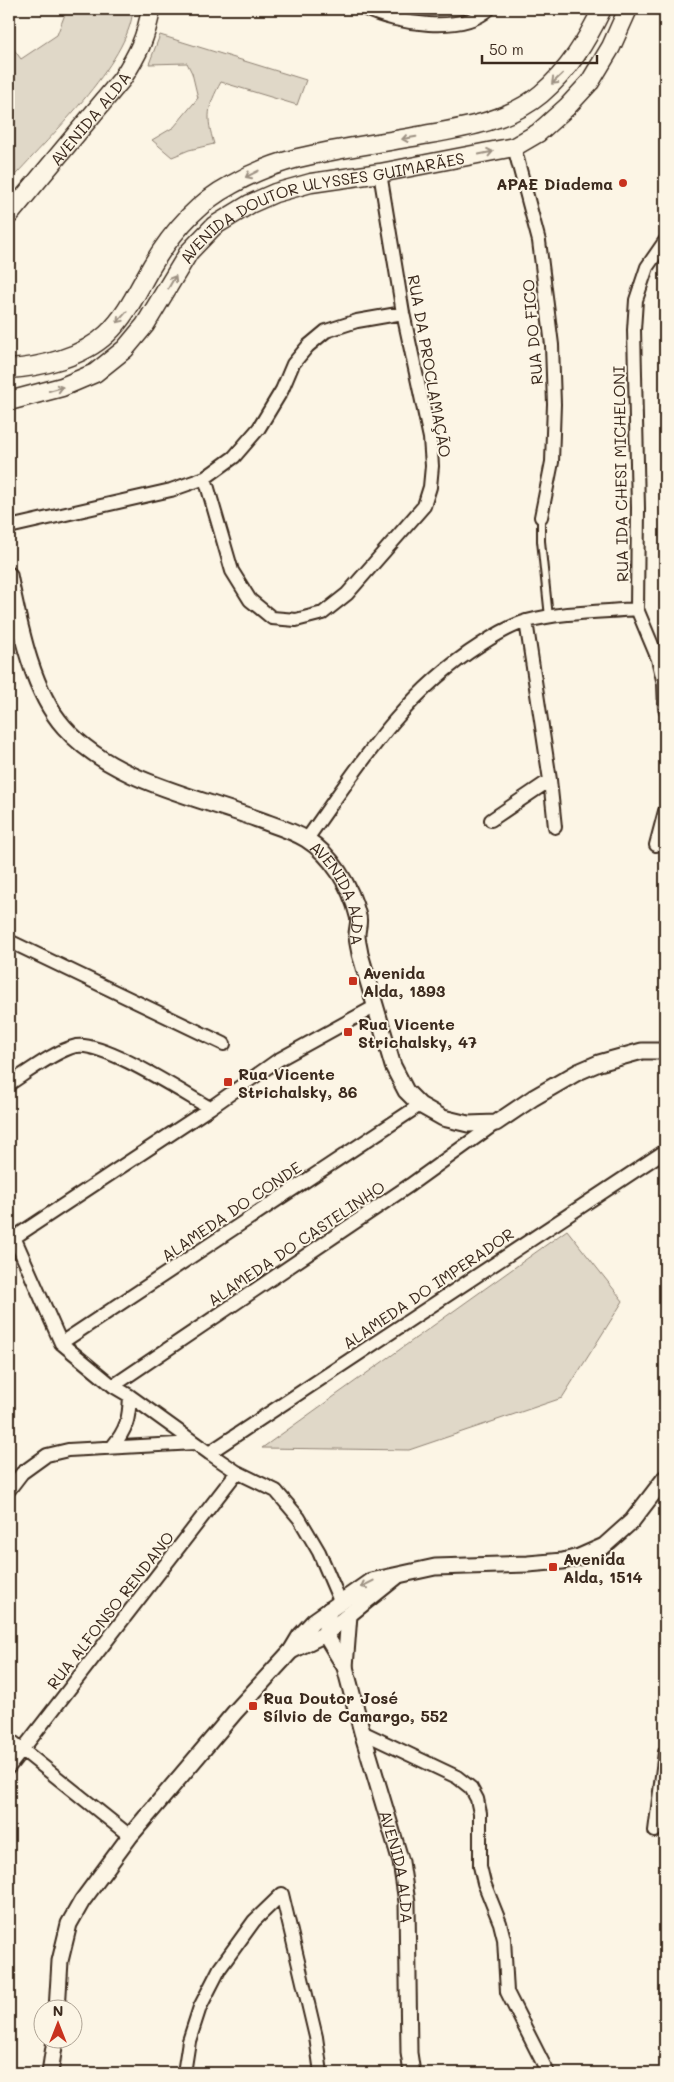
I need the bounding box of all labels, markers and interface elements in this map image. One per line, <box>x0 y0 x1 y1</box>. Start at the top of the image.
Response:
scale bar <box>482 32 596 64</box>
text: 50 m <box>489 39 524 59</box>
street label: AVENIDA ALDA <box>44 67 135 169</box>
one-way arrow <box>551 72 563 85</box>
one-way arrow <box>402 133 418 143</box>
street label: AVENIDA DOUTOR ULYSSES GUIMARÃES <box>174 146 466 267</box>
one-way arrow <box>477 148 493 157</box>
one-way arrow <box>244 169 259 179</box>
place label: APAE Diadema <box>496 173 613 194</box>
marker: APAE Diadema <box>617 177 629 189</box>
street label: RUA DA PROCLAMAÇÃO <box>404 273 456 459</box>
one-way arrow <box>167 275 177 290</box>
street label: RUA DO FICO <box>517 278 547 386</box>
one-way arrow <box>117 310 128 323</box>
street label: RUA IDA CHESI MICHELONI <box>608 366 632 582</box>
one-way arrow <box>47 383 63 393</box>
street label: AVENIDA ALDA <box>306 836 370 946</box>
place label: Avenida Alda, 1893 <box>363 962 446 1001</box>
marker: Avenida Alda, 1893 <box>347 975 359 987</box>
place label: Rua Vicente Strichalsky, 47 <box>358 1013 477 1052</box>
marker: Rua Vicente Strichalsky, 47 <box>342 1026 354 1038</box>
place label: Rua Vicente Strichalsky, 86 <box>238 1063 358 1102</box>
marker: Rua Vicente Strichalsky, 86 <box>222 1076 234 1088</box>
street label: ALAMEDA DO CONDE <box>157 1156 305 1266</box>
street label: ALAMEDA DO CASTELINHO <box>203 1176 389 1310</box>
street label: ALAMEDA DO IMPERADOR <box>338 1223 518 1353</box>
street label: RUA ALFONSO RENDANO <box>42 1527 178 1693</box>
place label: Avenida Alda, 1514 <box>563 1548 643 1587</box>
marker: Avenida Alda, 1514 <box>547 1561 559 1573</box>
one-way arrow <box>359 1579 374 1589</box>
place label: Rua Doutor José Sílvio de Camargo, 552 <box>263 1687 448 1726</box>
marker: Rua Doutor José Sílvio de Camargo, 552 <box>247 1700 259 1712</box>
street label: AVENIDA ALDA <box>376 1808 418 1924</box>
north arrow <box>32 2000 82 2050</box>
text: N <box>53 2001 63 2020</box>

